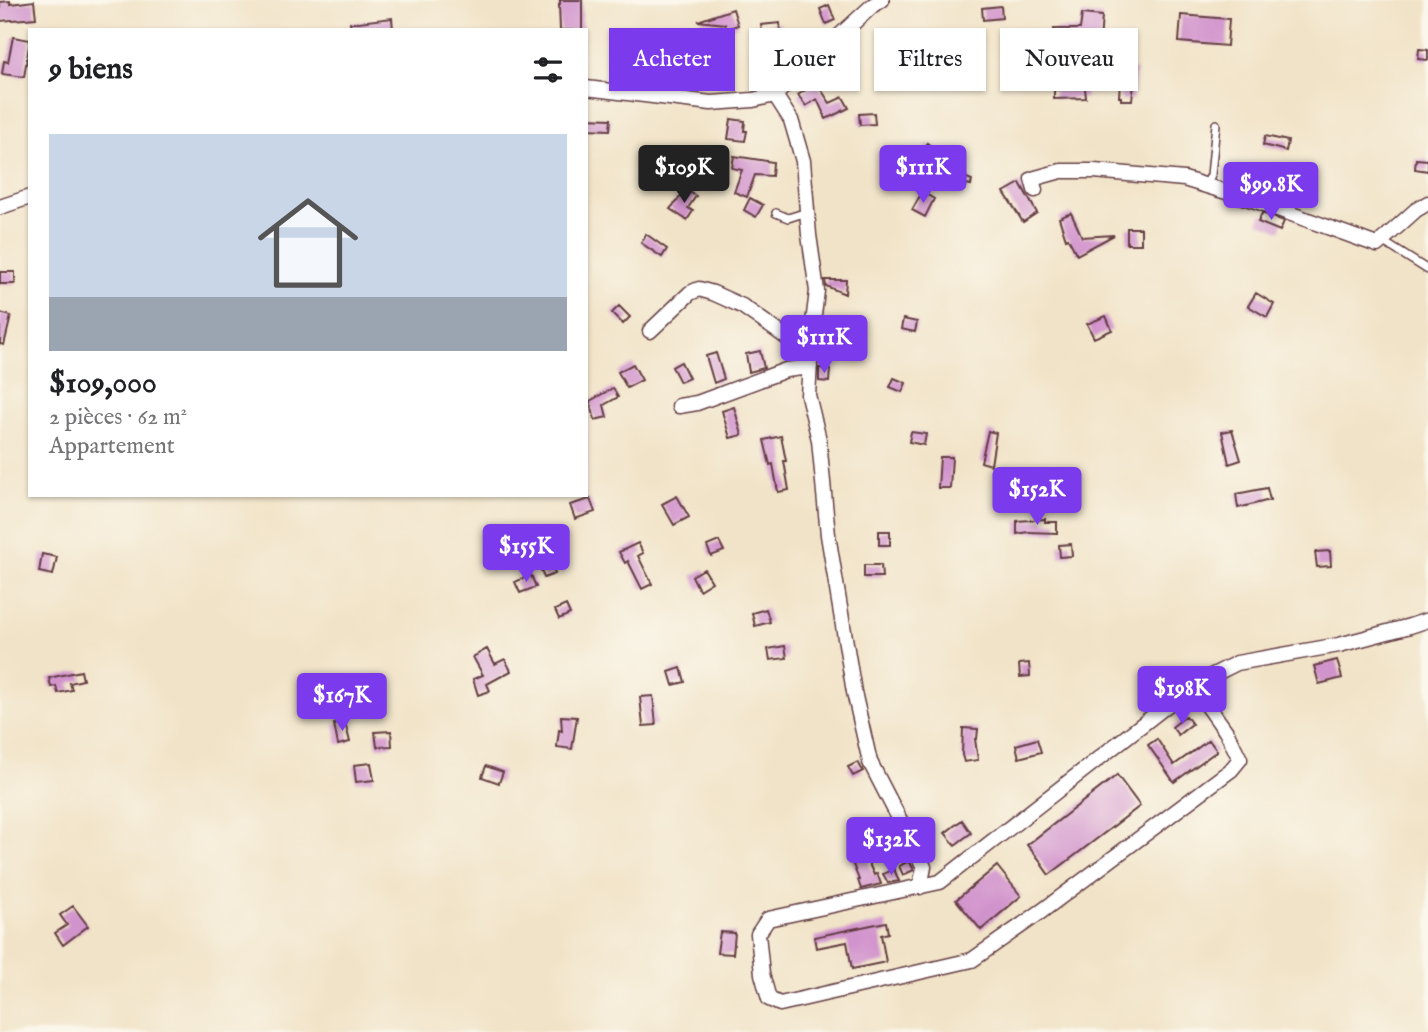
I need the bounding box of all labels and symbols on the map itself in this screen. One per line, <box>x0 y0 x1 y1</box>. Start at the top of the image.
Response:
pin: $109K <box>635 146 733 205</box>
pin: $111K <box>874 146 972 205</box>
pin: $99.8K <box>1214 162 1328 222</box>
pin: $111K <box>775 316 873 375</box>
pin: $152K <box>988 468 1086 527</box>
pin: $155K <box>477 524 575 584</box>
pin: $198K <box>1133 666 1231 726</box>
pin: $167K <box>293 674 391 733</box>
pin: $132K <box>842 818 940 877</box>

